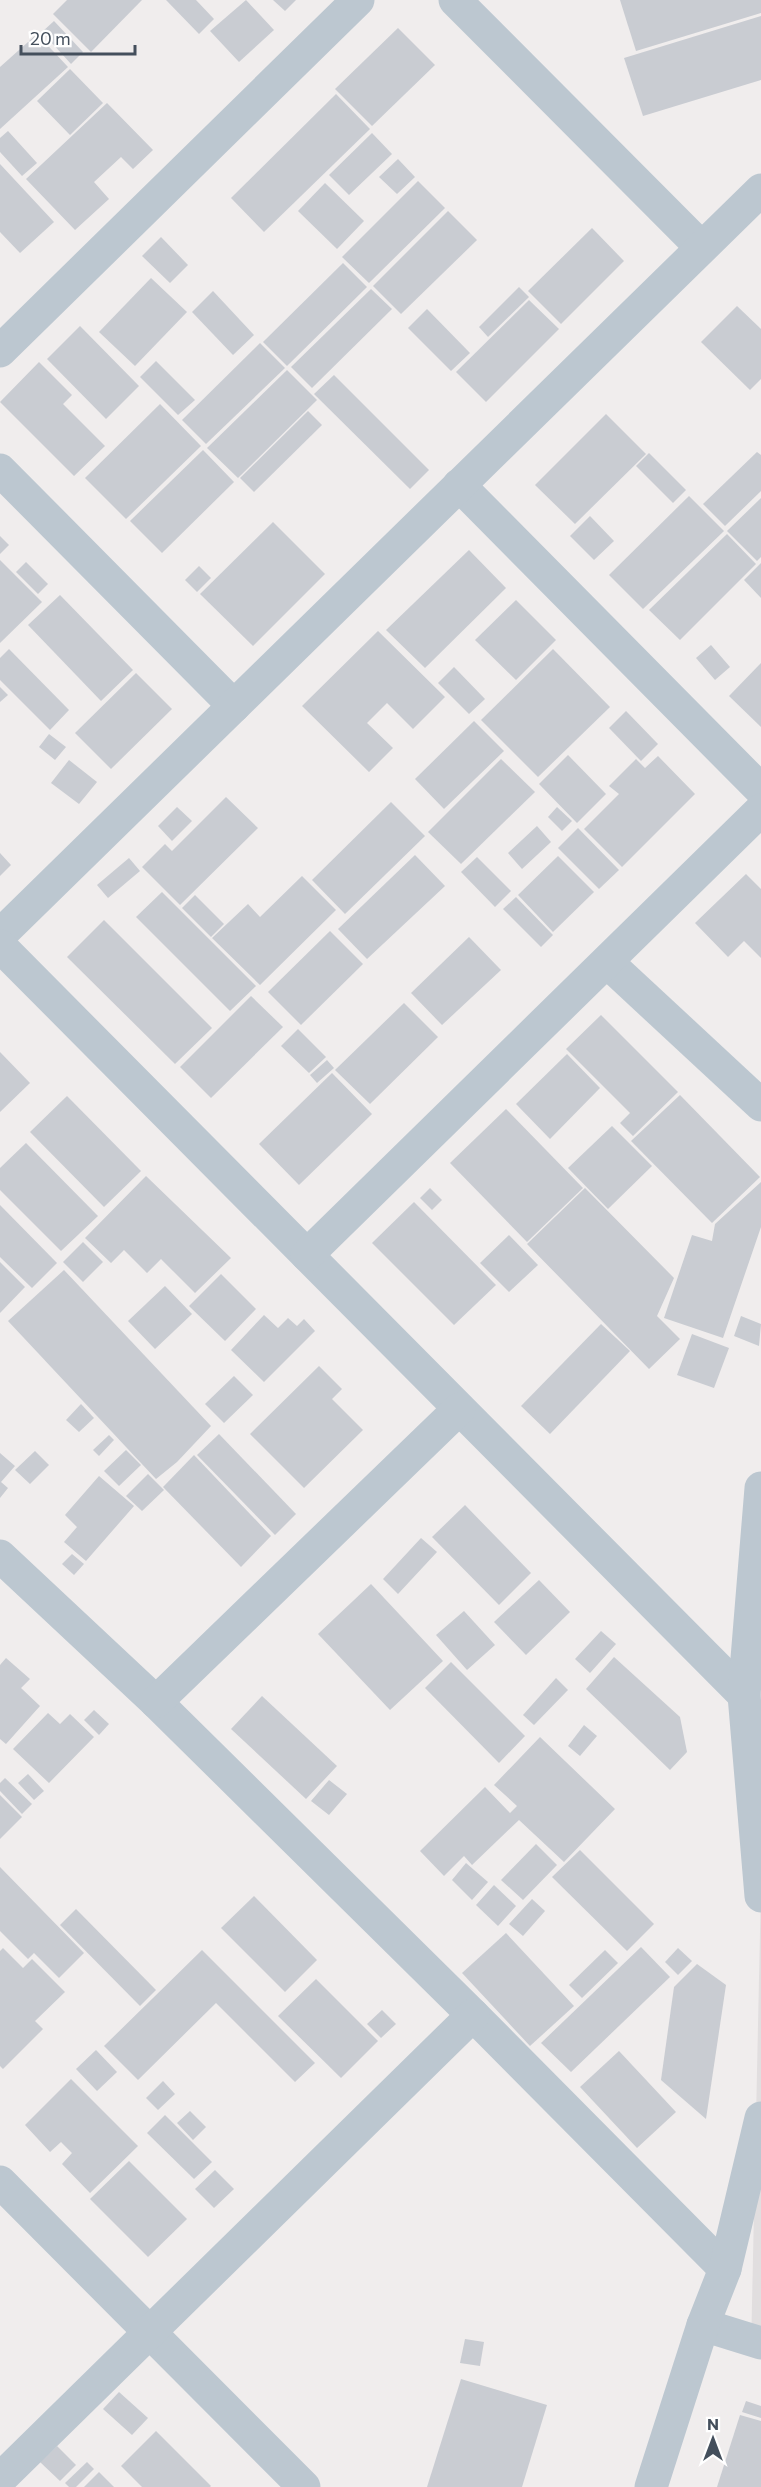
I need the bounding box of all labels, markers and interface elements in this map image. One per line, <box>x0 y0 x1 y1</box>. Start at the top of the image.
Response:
scale bar <box>21 18 135 56</box>
text: 20 m <box>30 27 71 49</box>
north arrow <box>683 2409 743 2469</box>
text: N <box>707 2414 719 2433</box>

